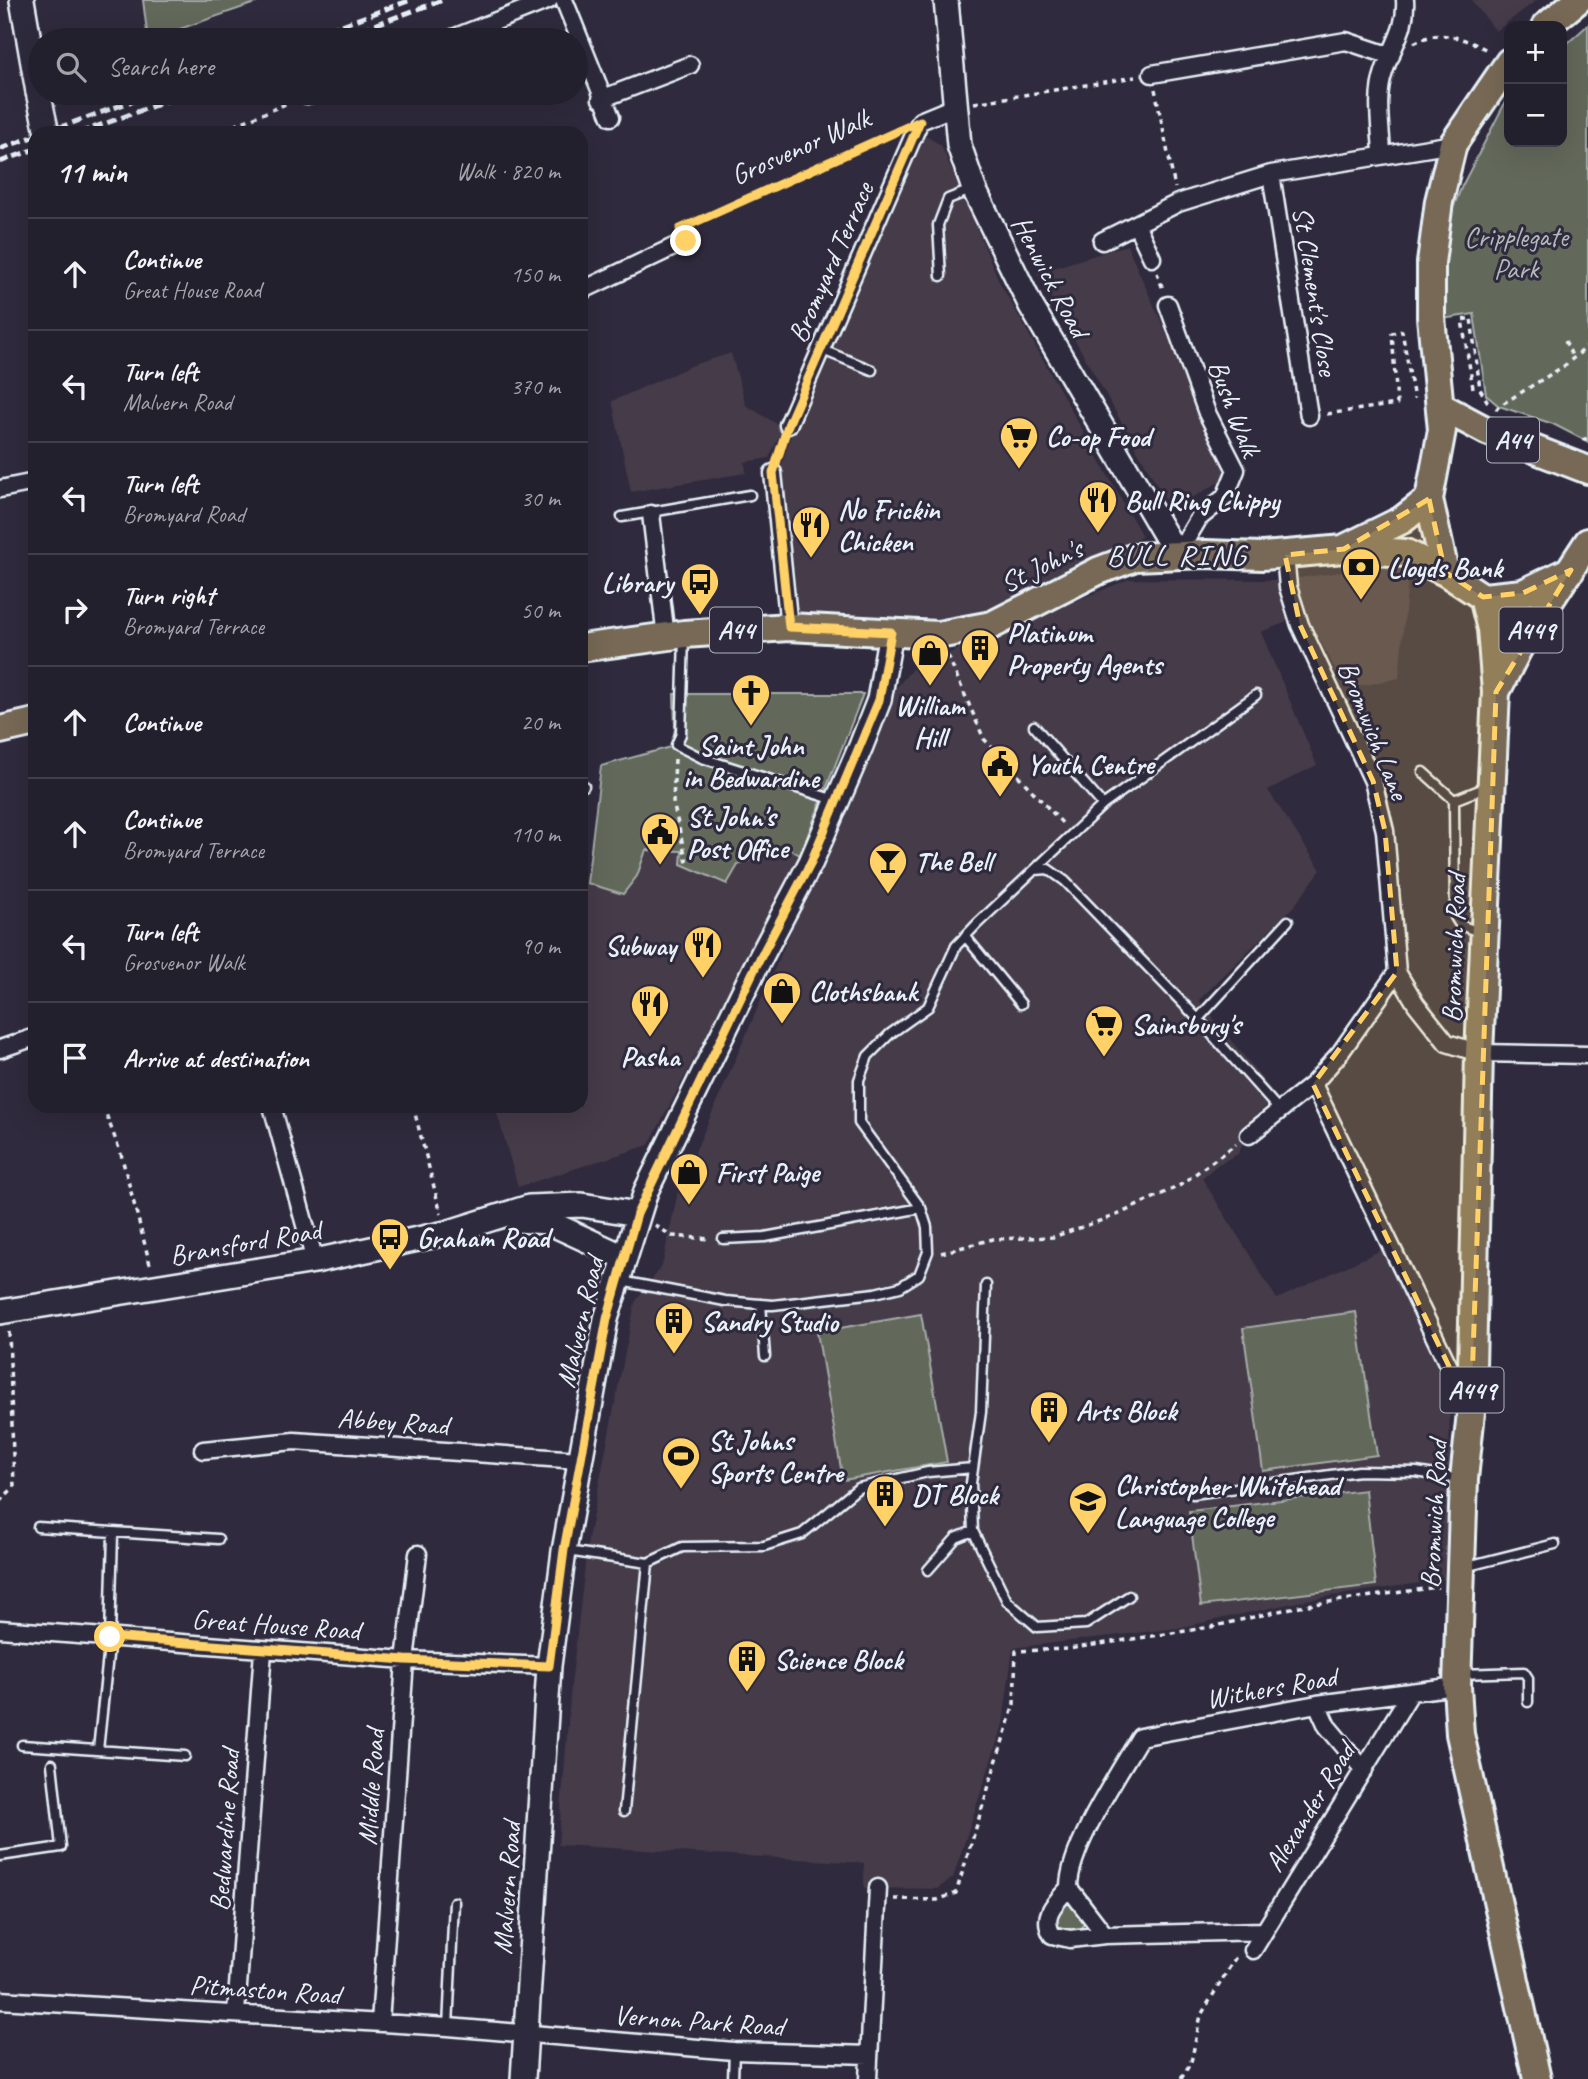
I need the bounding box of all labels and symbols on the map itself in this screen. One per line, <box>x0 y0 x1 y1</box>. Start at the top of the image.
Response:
street label: Grosvenor Walk <box>725 99 878 193</box>
street label: Bromyard Terrace <box>780 175 882 348</box>
street label: St Clement's Close <box>1285 204 1346 380</box>
street label: Henwick Road <box>1004 210 1099 346</box>
park label: Cripplegate Park <box>1464 219 1570 286</box>
route end <box>670 225 701 256</box>
street label: Bush Walk <box>1200 355 1270 464</box>
supermarket icon: Co-op Food <box>998 415 1040 470</box>
road number: A44 <box>1487 418 1539 462</box>
place label: Co-op Food <box>1046 419 1155 454</box>
restaurant icon: Bull Ring Chippy <box>1077 479 1119 534</box>
place label: Bull Ring Chippy <box>1125 483 1282 519</box>
place label: No Frickin Chicken <box>838 492 941 559</box>
restaurant icon: No Frickin Chicken <box>790 504 832 559</box>
street label: St John's <box>995 530 1090 600</box>
district label: BULL RING <box>1107 536 1249 574</box>
bank icon: Lloyds Bank <box>1340 546 1382 601</box>
place label: Lloyds Bank <box>1388 550 1505 586</box>
bus stop icon: Library <box>679 561 721 616</box>
place label: Library <box>602 565 675 600</box>
road number: A44 <box>710 608 762 652</box>
road number: A449 <box>1500 608 1562 652</box>
place label: Platinum Property Agents <box>1007 615 1165 683</box>
building icon: Platinum Property Agents <box>959 627 1001 682</box>
shop icon: William Hill <box>909 632 951 687</box>
street label: Bromwich Lane <box>1330 656 1418 806</box>
church icon: Saint John in Bedwardine <box>730 672 772 727</box>
place label: William Hill <box>895 688 967 755</box>
place label: Saint John in Bedwardine <box>683 728 821 795</box>
public building icon: Youth Centre <box>979 743 1021 798</box>
place label: Youth Centre <box>1027 747 1156 782</box>
place label: St John's Post Office <box>687 799 790 866</box>
public building icon: St John's Post Office <box>639 811 681 866</box>
bar icon: The Bell <box>867 840 909 895</box>
place label: The Bell <box>915 844 997 879</box>
street label: Bromwich Road <box>1433 869 1474 1023</box>
restaurant icon: Subway <box>682 924 724 979</box>
place label: Subway <box>605 928 679 963</box>
shop icon: Clothsbank <box>761 970 803 1025</box>
place label: Clothsbank <box>809 974 919 1009</box>
restaurant icon: Pasha <box>629 983 671 1038</box>
supermarket icon: Sainsbury's <box>1083 1003 1125 1058</box>
place label: Sainsbury's <box>1131 1007 1244 1043</box>
place label: Pasha <box>621 1039 682 1074</box>
shop icon: First Paige <box>668 1151 710 1206</box>
place label: First Paige <box>716 1155 821 1190</box>
street label: Bransford Road <box>167 1211 327 1273</box>
bus stop icon: Graham Road <box>369 1216 411 1271</box>
place label: Graham Road <box>417 1220 554 1255</box>
street label: Malvern Road <box>547 1250 612 1391</box>
building icon: Sandry Studio <box>653 1300 695 1355</box>
place label: Sandry Studio <box>701 1304 840 1339</box>
road number: A449 <box>1440 1368 1504 1413</box>
building icon: Arts Block <box>1028 1389 1070 1444</box>
place label: Arts Block <box>1076 1393 1179 1428</box>
street label: Abbey Road <box>336 1400 454 1443</box>
place label: St Johns Sports Centre <box>708 1423 845 1490</box>
sports icon: St Johns Sports Centre <box>660 1435 702 1490</box>
street label: Bromwich Road <box>1412 1435 1455 1589</box>
place label: Christopher Whitehead Language College <box>1115 1468 1344 1535</box>
building icon: DT Block <box>864 1473 906 1528</box>
place label: DT Block <box>912 1477 1001 1512</box>
school or university icon: Christopher Whitehead Language College <box>1067 1480 1109 1535</box>
street label: Great House Road <box>191 1601 365 1648</box>
route start <box>94 1621 125 1652</box>
building icon: Science Block <box>726 1638 768 1693</box>
place label: Science Block <box>774 1642 905 1677</box>
street label: Withers Road <box>1203 1658 1343 1716</box>
street label: Middle Road <box>349 1724 392 1846</box>
street label: Alexander Road <box>1256 1733 1365 1878</box>
street label: Bedwardine Road <box>201 1744 248 1912</box>
street label: Malvern Road <box>484 1817 529 1956</box>
street label: Pitmaston Road <box>188 1967 346 2013</box>
street label: Vernon Park Road <box>613 1997 789 2044</box>

